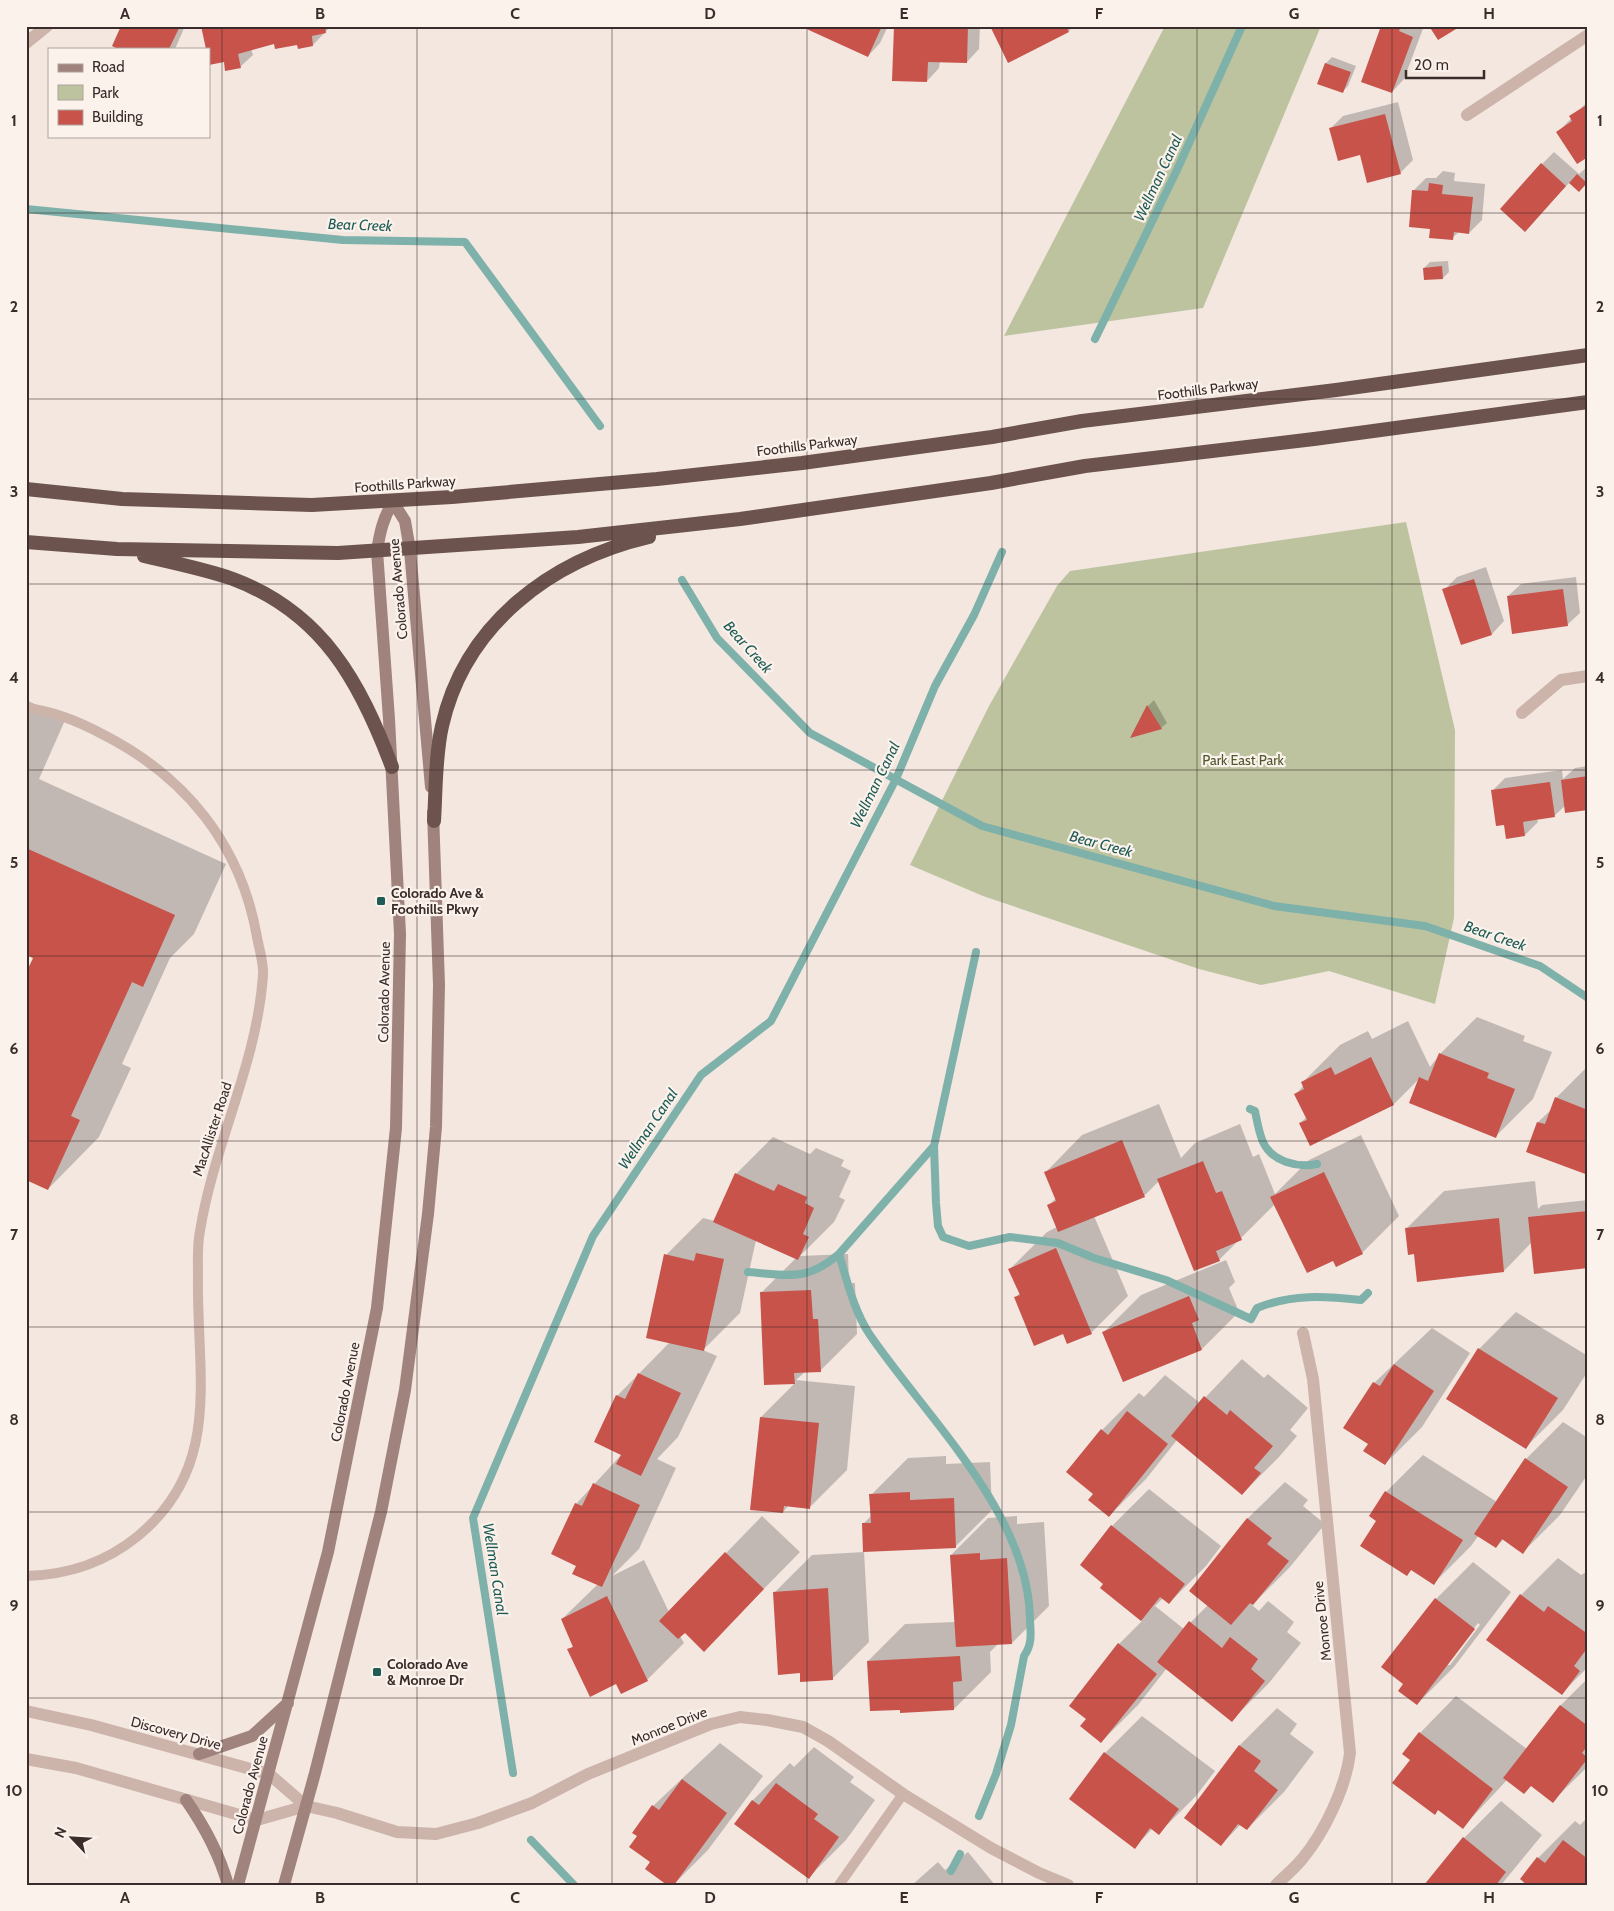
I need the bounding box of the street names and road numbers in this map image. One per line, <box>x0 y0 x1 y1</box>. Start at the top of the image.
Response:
street label: Foothills Parkway <box>1156 374 1260 404</box>
street label: Foothills Parkway <box>755 430 859 460</box>
street label: Foothills Parkway <box>354 471 456 497</box>
street label: Colorado Avenue <box>385 538 411 640</box>
street label: Colorado Avenue <box>374 941 394 1043</box>
street label: MacAllister Road <box>188 1080 236 1178</box>
street label: Colorado Avenue <box>327 1341 363 1443</box>
street label: Monroe Drive <box>1309 1580 1335 1662</box>
street label: Monroe Drive <box>628 1703 710 1749</box>
street label: Discovery Drive <box>129 1712 223 1754</box>
street label: Colorado Avenue <box>228 1734 272 1836</box>

